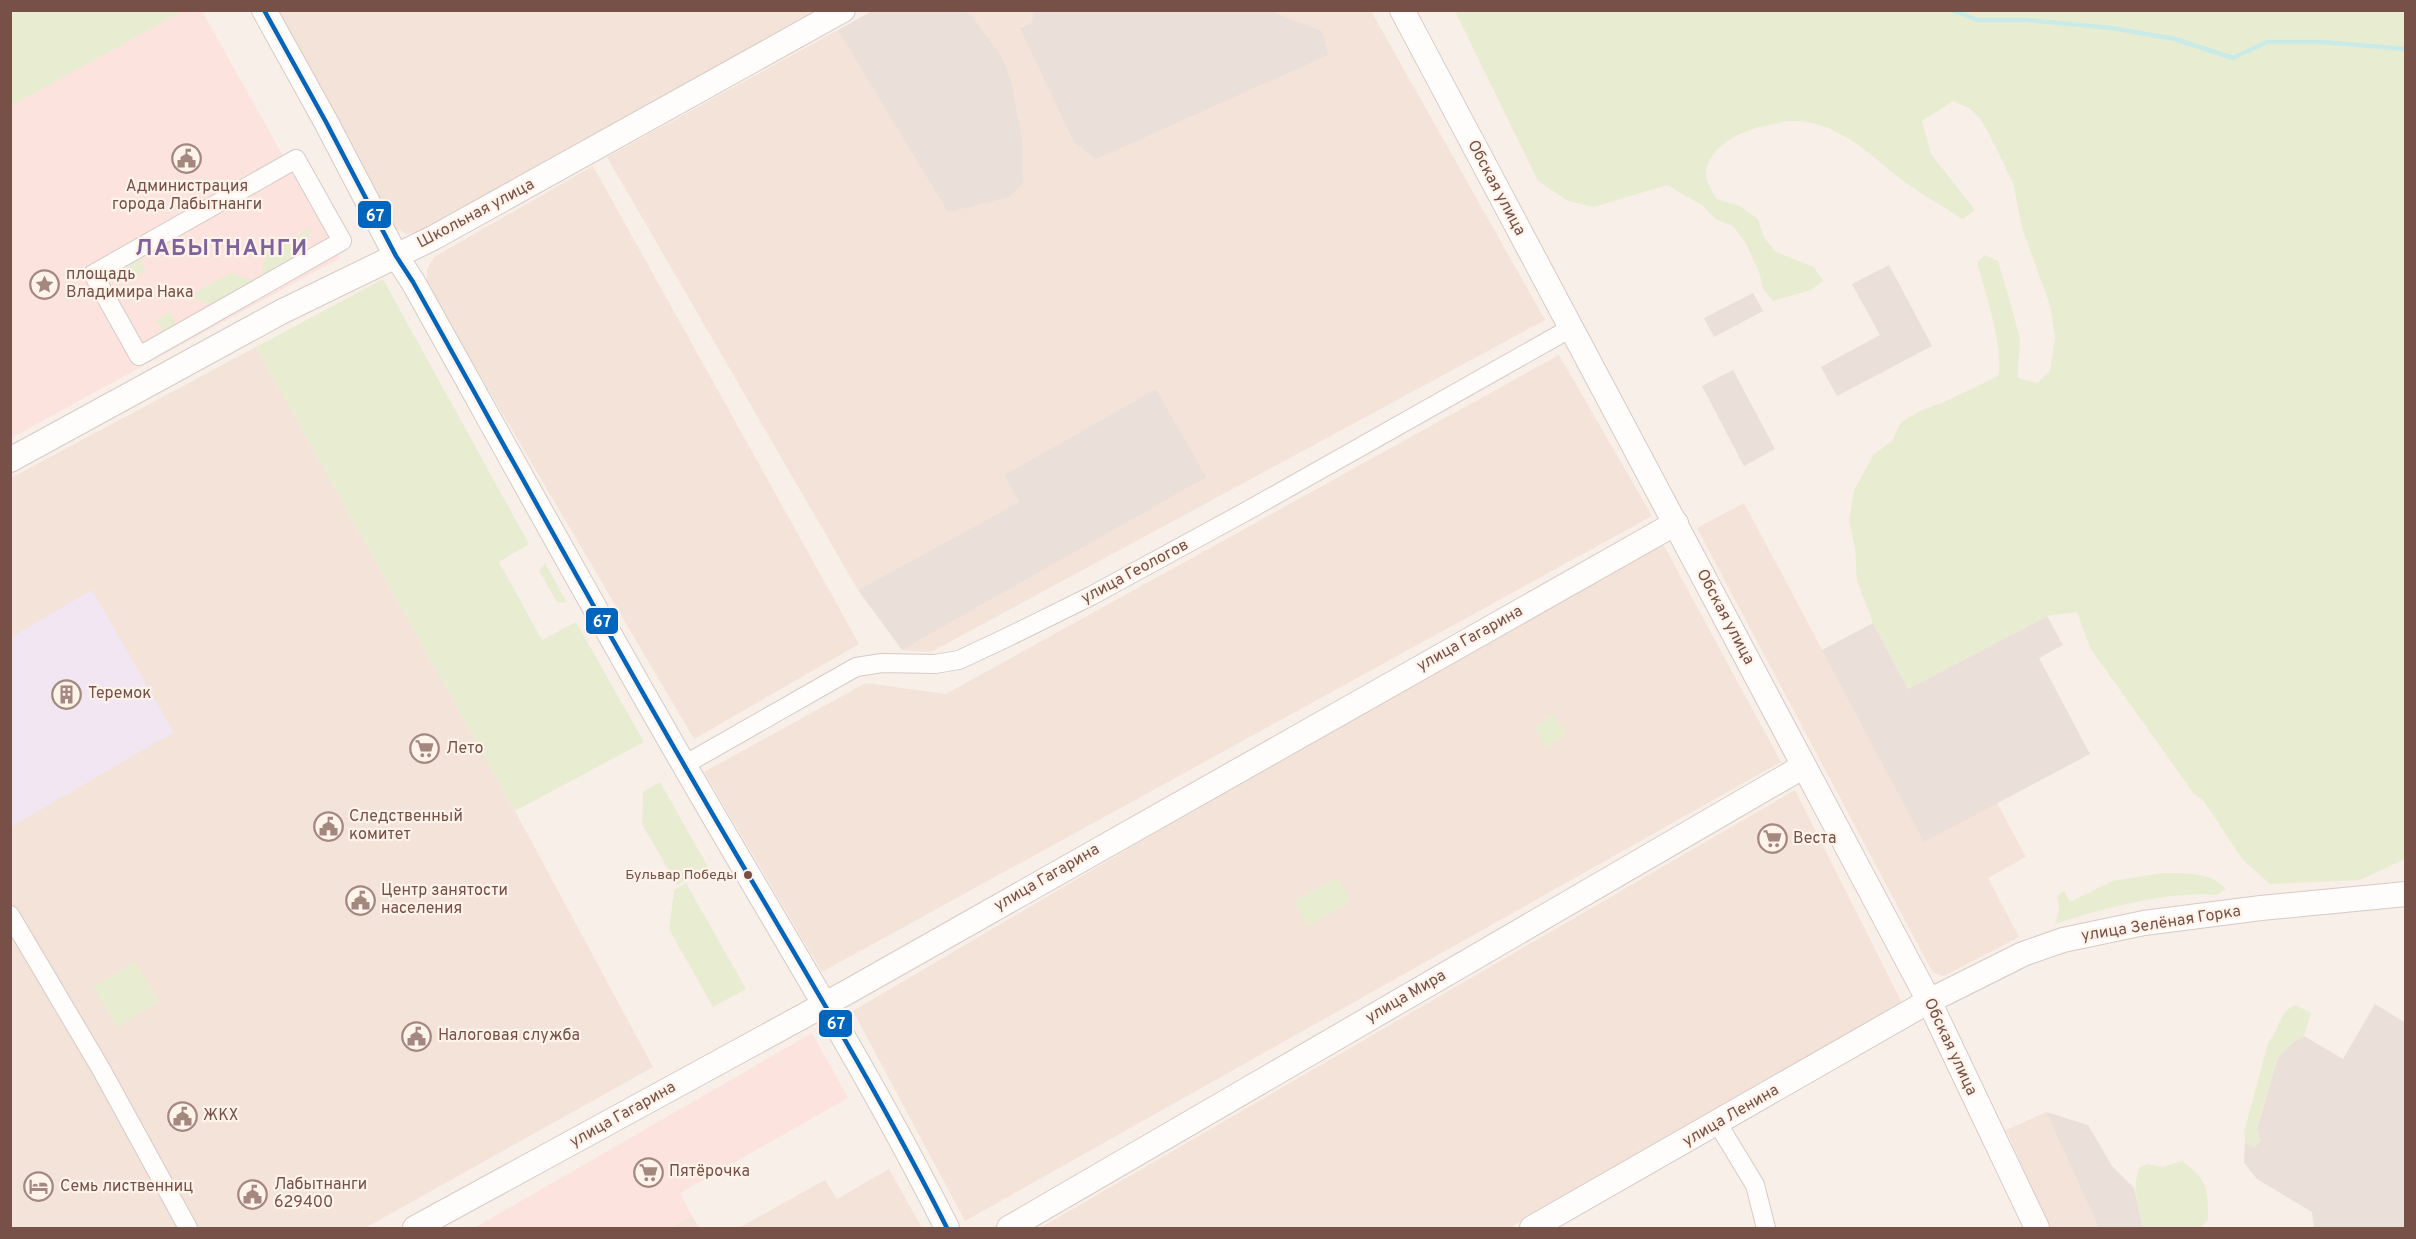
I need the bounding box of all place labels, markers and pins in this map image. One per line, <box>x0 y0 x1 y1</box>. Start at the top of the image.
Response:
public building icon: Администрация города Лабытнанги <box>171 143 203 175</box>
place label: Администрация города Лабытнанги <box>112 177 262 215</box>
place label: площадь Владимира Нака <box>66 265 194 303</box>
place icon: площадь Владимира Нака <box>29 268 61 300</box>
building icon: Теремок <box>51 678 83 710</box>
place label: Теремок <box>88 684 152 704</box>
supermarket icon: Лето <box>409 733 441 765</box>
place label: Лето <box>446 739 483 759</box>
place label: Следственный комитет <box>349 807 463 845</box>
public building icon: Следственный комитет <box>312 810 344 842</box>
supermarket icon: Веста <box>1756 823 1788 855</box>
place label: Веста <box>1793 829 1836 849</box>
place label: Бульвар Победы <box>625 867 737 884</box>
marker: Бульвар Победы <box>742 869 754 881</box>
place label: Центр занятости населения <box>381 881 508 919</box>
public building icon: Центр занятости населения <box>344 884 376 916</box>
public building icon: Налоговая служба <box>401 1020 433 1052</box>
place label: Налоговая служба <box>438 1026 580 1046</box>
public building icon: ЖКХ <box>166 1100 198 1132</box>
place label: ЖКХ <box>203 1106 238 1126</box>
supermarket icon: Пятёрочка <box>632 1156 664 1188</box>
place label: Пятёрочка <box>669 1162 750 1182</box>
hotel icon: Семь лиственниц <box>23 1171 55 1203</box>
place label: Лабытнанги 629400 <box>274 1175 367 1213</box>
place label: Семь лиственниц <box>60 1177 193 1197</box>
public building icon: Лабытнанги 629400 <box>237 1178 269 1210</box>

